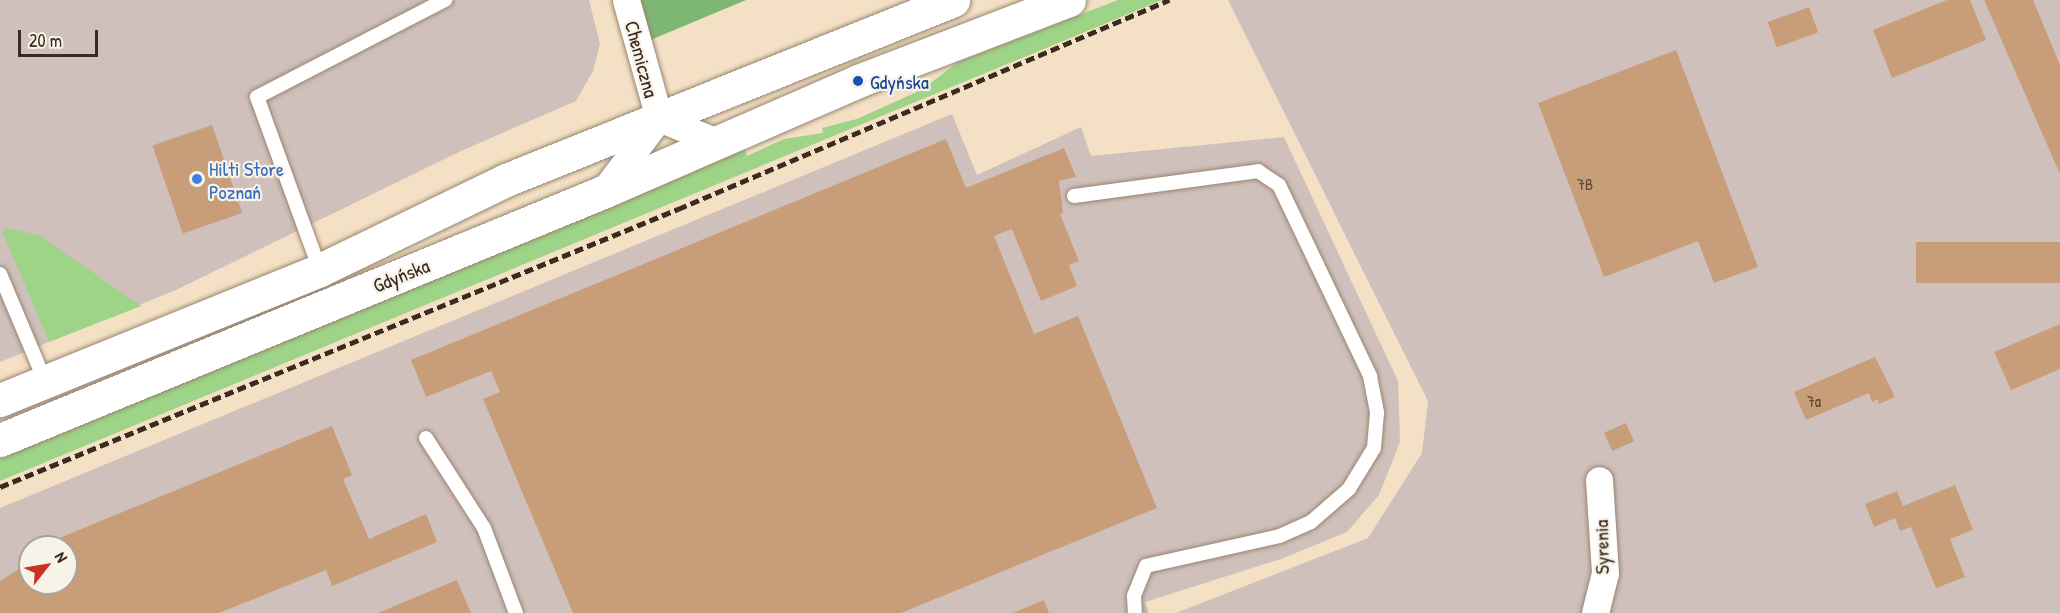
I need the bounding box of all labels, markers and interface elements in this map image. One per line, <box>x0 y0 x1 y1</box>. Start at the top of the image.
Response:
scale bar <box>21 18 100 56</box>
street label: Chemiczna <box>620 18 664 100</box>
text: 20 m <box>29 28 62 53</box>
place label: Gdyńska <box>870 69 929 93</box>
marker: Gdyńska <box>851 74 865 88</box>
place label: Hilti Store Poznań <box>209 156 284 203</box>
marker: Hilti Store Poznań <box>190 172 204 186</box>
house number: 7B <box>1577 174 1593 194</box>
street label: Gdyńska <box>369 253 433 297</box>
house number: 7a <box>1807 391 1821 411</box>
street label: Syrenia <box>1589 519 1613 575</box>
north arrow <box>18 535 78 595</box>
text: N <box>50 547 73 566</box>

